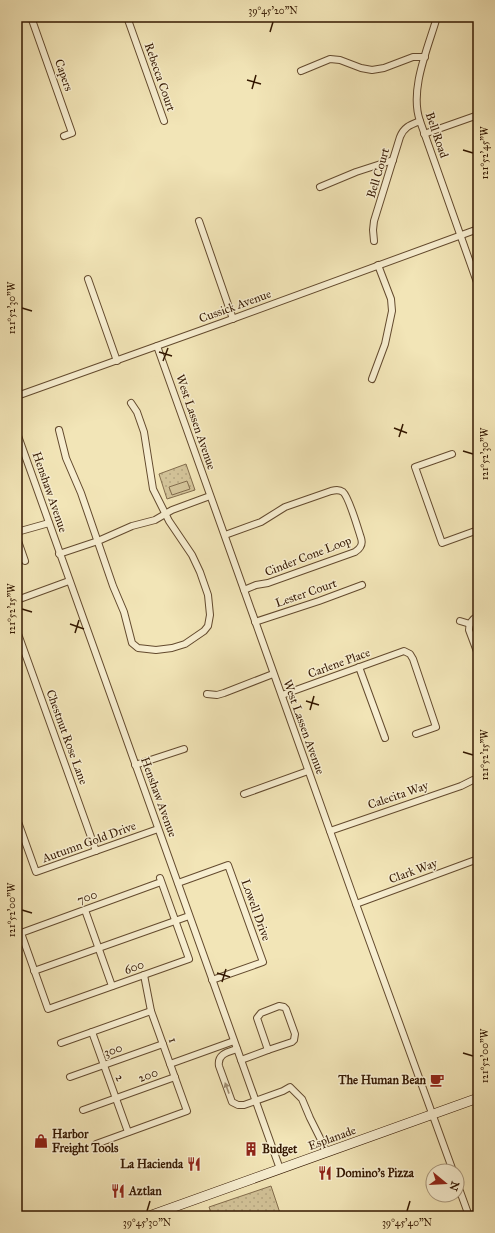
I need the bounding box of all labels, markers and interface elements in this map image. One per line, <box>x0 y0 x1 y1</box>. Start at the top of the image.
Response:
text: 39°45'20"N <box>248 5 298 17</box>
street label: Rebecca Court <box>142 41 178 114</box>
street label: Capers <box>52 57 76 93</box>
street label: Bell Road <box>423 110 451 160</box>
text: 121°52'45"W <box>479 126 491 179</box>
street label: Bell Court <box>364 146 392 200</box>
text: 121°52'30"W <box>6 281 18 334</box>
street label: Cussick Avenue <box>197 286 273 326</box>
street label: West Lassen Avenue <box>173 372 219 472</box>
text: 121°52'30"W <box>479 427 491 480</box>
street label: Henshaw Avenue <box>30 450 70 534</box>
street label: Cinder Cone Loop <box>263 533 353 579</box>
street label: Lester Court <box>273 576 339 610</box>
text: 121°52'15"W <box>6 583 18 635</box>
street label: Carlene Place <box>306 645 372 681</box>
street label: West Lassen Avenue <box>280 678 328 776</box>
street label: Chestnut Rose Lane <box>43 688 91 786</box>
text: 121°52'15"W <box>479 729 491 781</box>
street label: Henshaw Avenue <box>138 755 180 839</box>
street label: Calecita Way <box>366 778 430 812</box>
street label: Autumn Gold Drive <box>39 819 138 866</box>
street label: Clark Way <box>387 856 439 886</box>
street label: Lowell Drive <box>238 877 274 943</box>
text: 121°52'00"W <box>6 882 18 937</box>
street label: 700 <box>75 887 99 907</box>
street label: 600 <box>122 957 146 977</box>
text: 121°52'00"W <box>479 1028 491 1083</box>
street label: 1 <box>166 1035 180 1045</box>
street label: 300 <box>102 1040 124 1060</box>
street label: 200 <box>136 1065 160 1085</box>
cafe icon: The Human Bean <box>429 1072 445 1088</box>
street label: 2 <box>112 1073 128 1083</box>
place label: The Human Bean <box>337 1073 427 1087</box>
one-way arrow <box>224 1082 230 1094</box>
street label: Esplanade <box>306 1123 358 1153</box>
place label: Harbor Freight Tools <box>52 1127 119 1156</box>
shop icon: Harbor Freight Tools <box>33 1133 49 1149</box>
building icon: Budget <box>243 1141 259 1157</box>
place label: Budget <box>262 1142 298 1157</box>
restaurant icon: La Hacienda <box>186 1156 202 1172</box>
place label: La Hacienda <box>120 1157 184 1171</box>
north arrow <box>425 1163 465 1203</box>
restaurant icon: Domino's Pizza <box>317 1165 333 1181</box>
place label: Domino's Pizza <box>336 1166 415 1180</box>
text: N <box>446 1179 462 1193</box>
restaurant icon: Aztlan <box>110 1183 126 1199</box>
place label: Aztlan <box>128 1184 162 1198</box>
text: 39°45'30"N <box>123 1217 172 1229</box>
text: 39°45'40"N <box>382 1217 433 1229</box>

